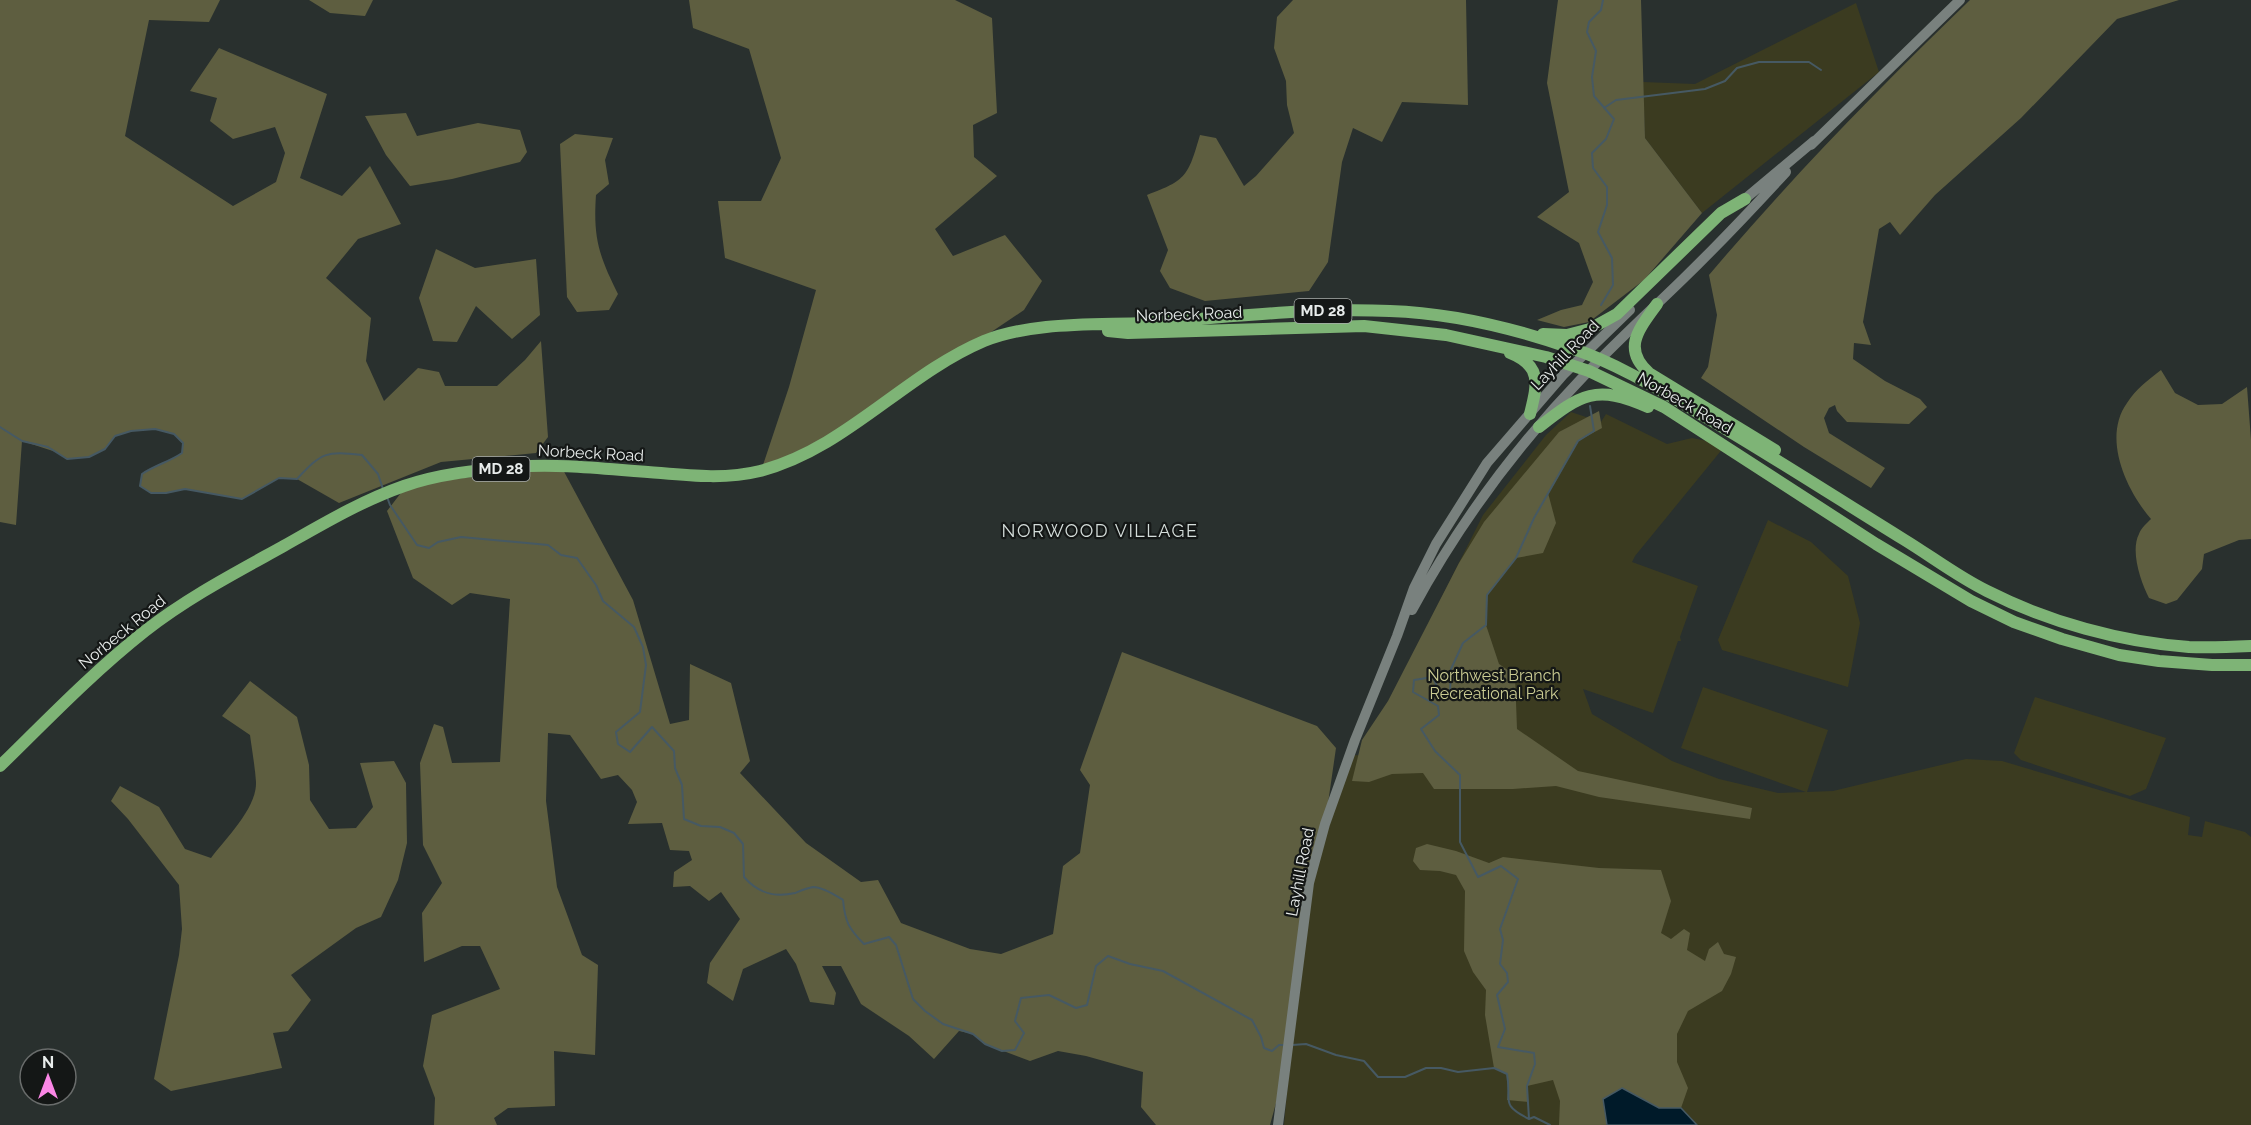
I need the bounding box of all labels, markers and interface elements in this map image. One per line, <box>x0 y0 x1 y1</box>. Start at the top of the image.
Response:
road number: MD 28 <box>1294 299 1352 323</box>
street label: Norbeck Road <box>1136 303 1243 325</box>
street label: Layhill Road <box>1527 316 1603 394</box>
street label: Norbeck Road <box>1634 368 1736 438</box>
street label: Norbeck Road <box>537 441 645 465</box>
road number: MD 28 <box>472 457 530 481</box>
district label: NORWOOD VILLAGE <box>1002 520 1198 541</box>
street label: Norbeck Road <box>75 591 169 673</box>
park label: Northwest Branch Recreational Park <box>1427 666 1561 703</box>
street label: Layhill Road <box>1282 826 1318 918</box>
north arrow <box>18 1047 78 1107</box>
text: N <box>42 1053 54 1072</box>

